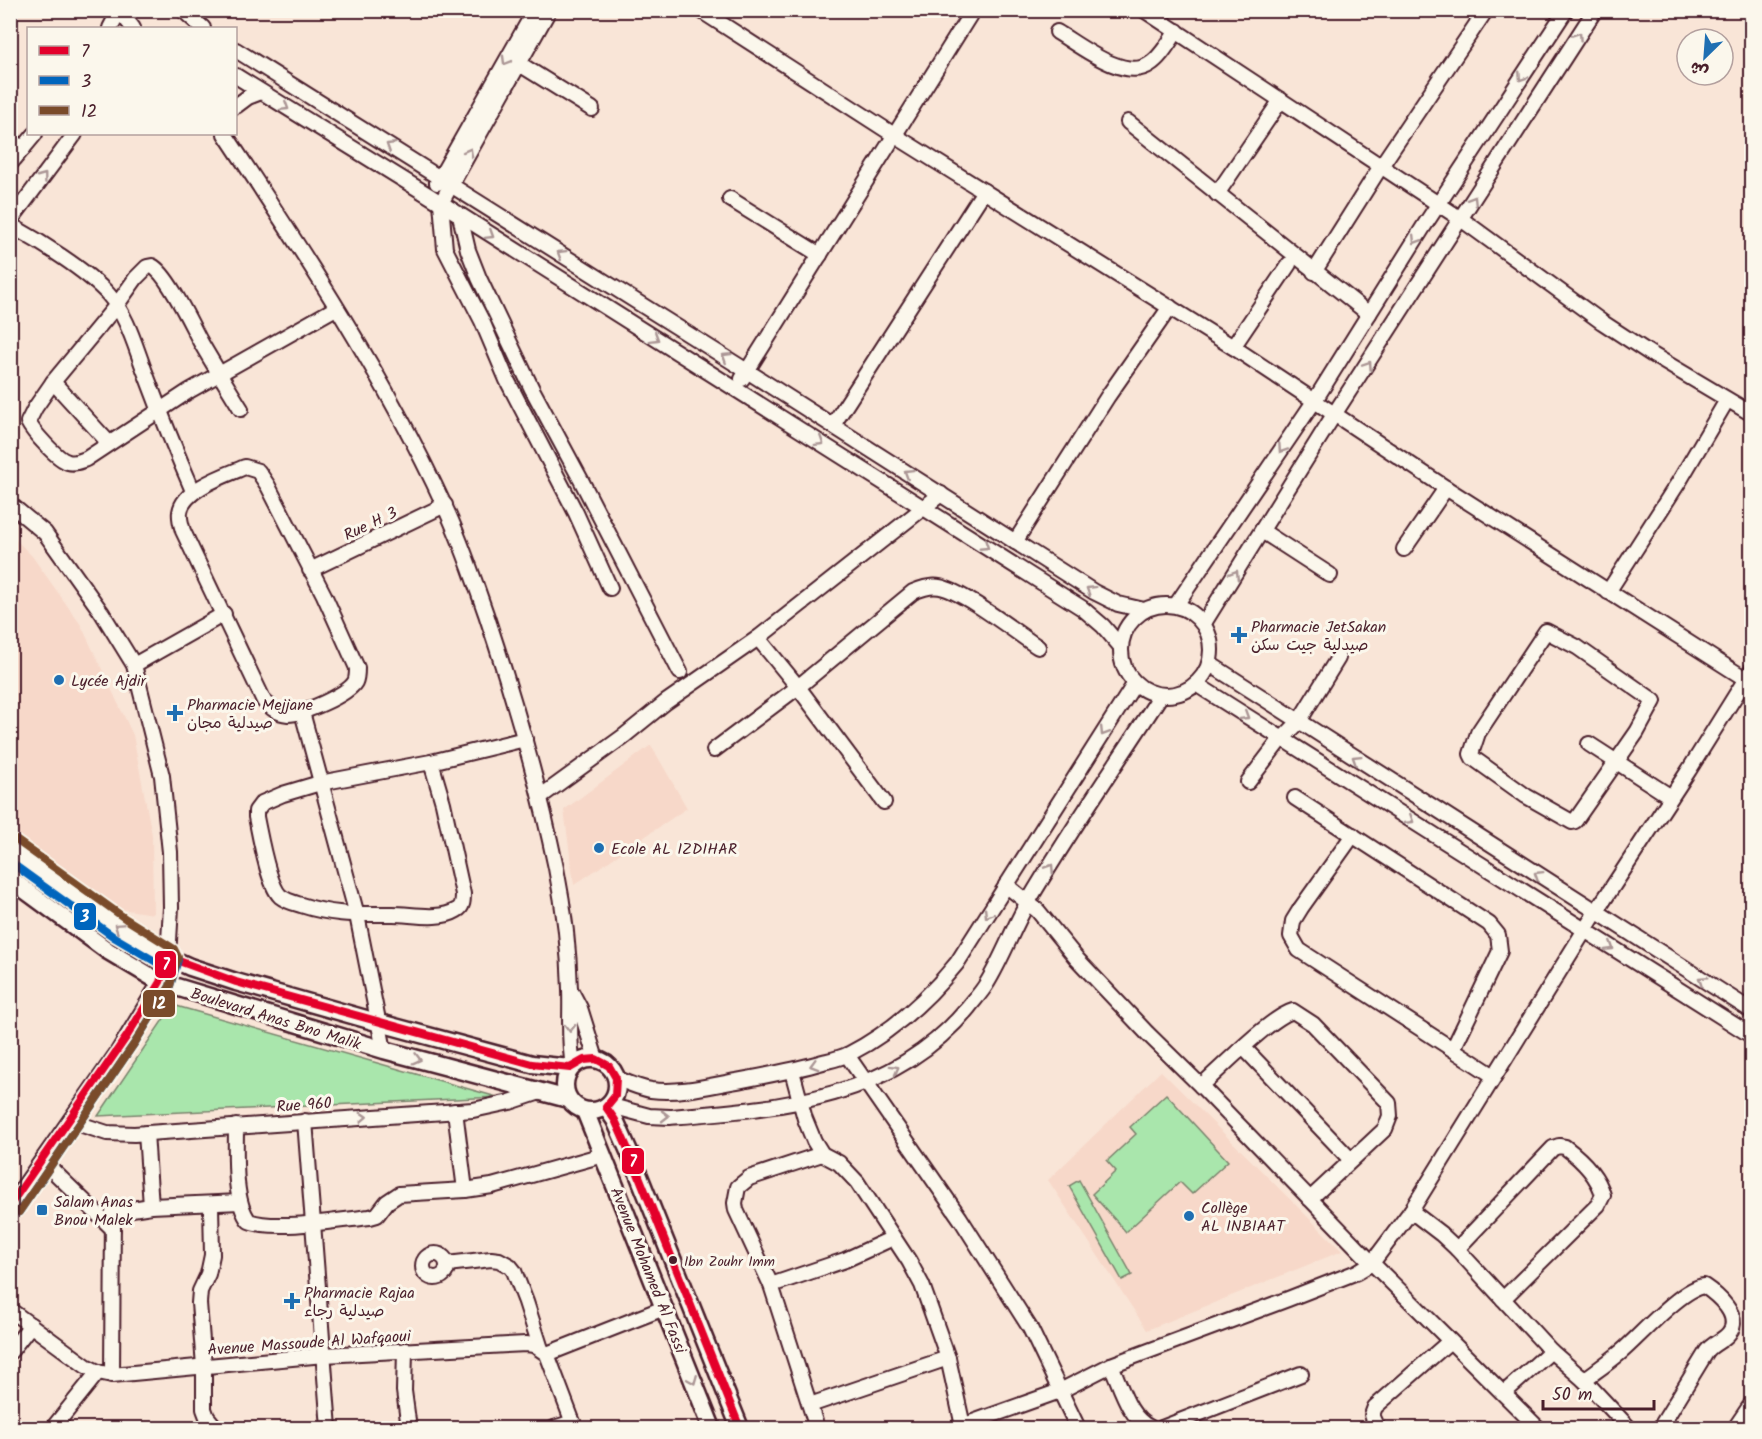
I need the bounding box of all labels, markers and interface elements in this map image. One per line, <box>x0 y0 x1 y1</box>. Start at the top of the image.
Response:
legend <box>27 27 237 135</box>
north arrow <box>1675 27 1735 87</box>
one-way arrow <box>1571 32 1582 43</box>
text: 7 <box>81 38 90 67</box>
text: ش <box>1686 54 1713 84</box>
one-way arrow <box>501 55 513 65</box>
text: 3 <box>81 68 91 97</box>
one-way arrow <box>1518 71 1530 81</box>
text: 12 <box>81 98 97 127</box>
one-way arrow <box>279 100 289 112</box>
one-way arrow <box>386 143 397 154</box>
one-way arrow <box>462 147 473 158</box>
one-way arrow <box>36 173 47 184</box>
one-way arrow <box>1465 196 1477 206</box>
one-way arrow <box>483 227 494 238</box>
one-way arrow <box>1411 234 1423 244</box>
one-way arrow <box>556 250 567 261</box>
one-way arrow <box>649 330 659 342</box>
one-way arrow <box>721 354 732 365</box>
one-way arrow <box>1361 360 1372 371</box>
one-way arrow <box>814 434 824 446</box>
one-way arrow <box>1278 442 1289 453</box>
one-way arrow <box>904 469 915 480</box>
street label: Rue H 3 <box>340 501 402 548</box>
one-way arrow <box>979 539 989 551</box>
one-way arrow <box>1228 570 1239 581</box>
one-way arrow <box>1086 585 1096 597</box>
place label: Pharmacie JetSakan صيدلية جيت سكن <box>1251 615 1386 658</box>
marker: Pharmacie JetSakan صيدلية جيت سكن <box>1232 628 1246 642</box>
place label: Lycée Ajdir <box>71 669 148 694</box>
marker: Lycée Ajdir <box>52 673 66 687</box>
place label: Pharmacie Mejjane صيدلية مجان <box>187 693 313 736</box>
marker: Pharmacie Mejjane صيدلية مجان <box>168 706 182 720</box>
one-way arrow <box>1239 708 1249 720</box>
one-way arrow <box>1099 726 1111 736</box>
one-way arrow <box>1351 755 1362 766</box>
one-way arrow <box>1403 813 1414 824</box>
place label: Ecole AL IZDIHAR <box>611 837 737 862</box>
marker: Ecole AL IZDIHAR <box>592 841 606 855</box>
one-way arrow <box>1042 864 1054 874</box>
one-way arrow <box>1534 870 1544 882</box>
line badge: 3 <box>73 902 97 931</box>
text: 3 <box>80 905 90 930</box>
one-way arrow <box>984 908 995 919</box>
one-way arrow <box>114 922 124 934</box>
one-way arrow <box>1604 939 1614 951</box>
line badge: 7 <box>154 950 177 979</box>
text: 7 <box>162 953 170 978</box>
one-way arrow <box>1698 975 1708 987</box>
street label: Boulevard Anas Bno Malik <box>187 982 364 1057</box>
line badge: 12 <box>142 989 176 1018</box>
text: 12 <box>152 992 166 1017</box>
one-way arrow <box>564 1023 576 1032</box>
one-way arrow <box>412 1051 422 1064</box>
one-way arrow <box>809 1058 820 1070</box>
one-way arrow <box>889 1065 899 1076</box>
street label: Rue 960 <box>276 1091 333 1120</box>
one-way arrow <box>358 1110 367 1123</box>
one-way arrow <box>661 1110 670 1122</box>
line badge: 7 <box>621 1147 645 1175</box>
text: 7 <box>629 1150 637 1175</box>
street label: Avenue Mohamed Al Fassi <box>603 1184 693 1358</box>
place label: Salam Anas Bnou Malek <box>54 1190 133 1233</box>
place label: Collège AL INBIAAT <box>1201 1196 1286 1239</box>
marker: Salam Anas Bnou Malek <box>35 1203 49 1217</box>
marker: Collège AL INBIAAT <box>1182 1209 1196 1223</box>
place label: Ibn Zouhr Imm <box>684 1251 775 1273</box>
marker: Ibn Zouhr Imm <box>667 1254 679 1266</box>
place label: Pharmacie Rajaa صيدلية رجاء <box>304 1281 415 1324</box>
marker: Pharmacie Rajaa صيدلية رجاء <box>285 1294 299 1308</box>
street label: Avenue Massoude Al Wafqaoui <box>207 1324 413 1363</box>
scale bar <box>1543 1373 1654 1411</box>
one-way arrow <box>686 1374 698 1385</box>
text: 50 m <box>1552 1381 1592 1410</box>

